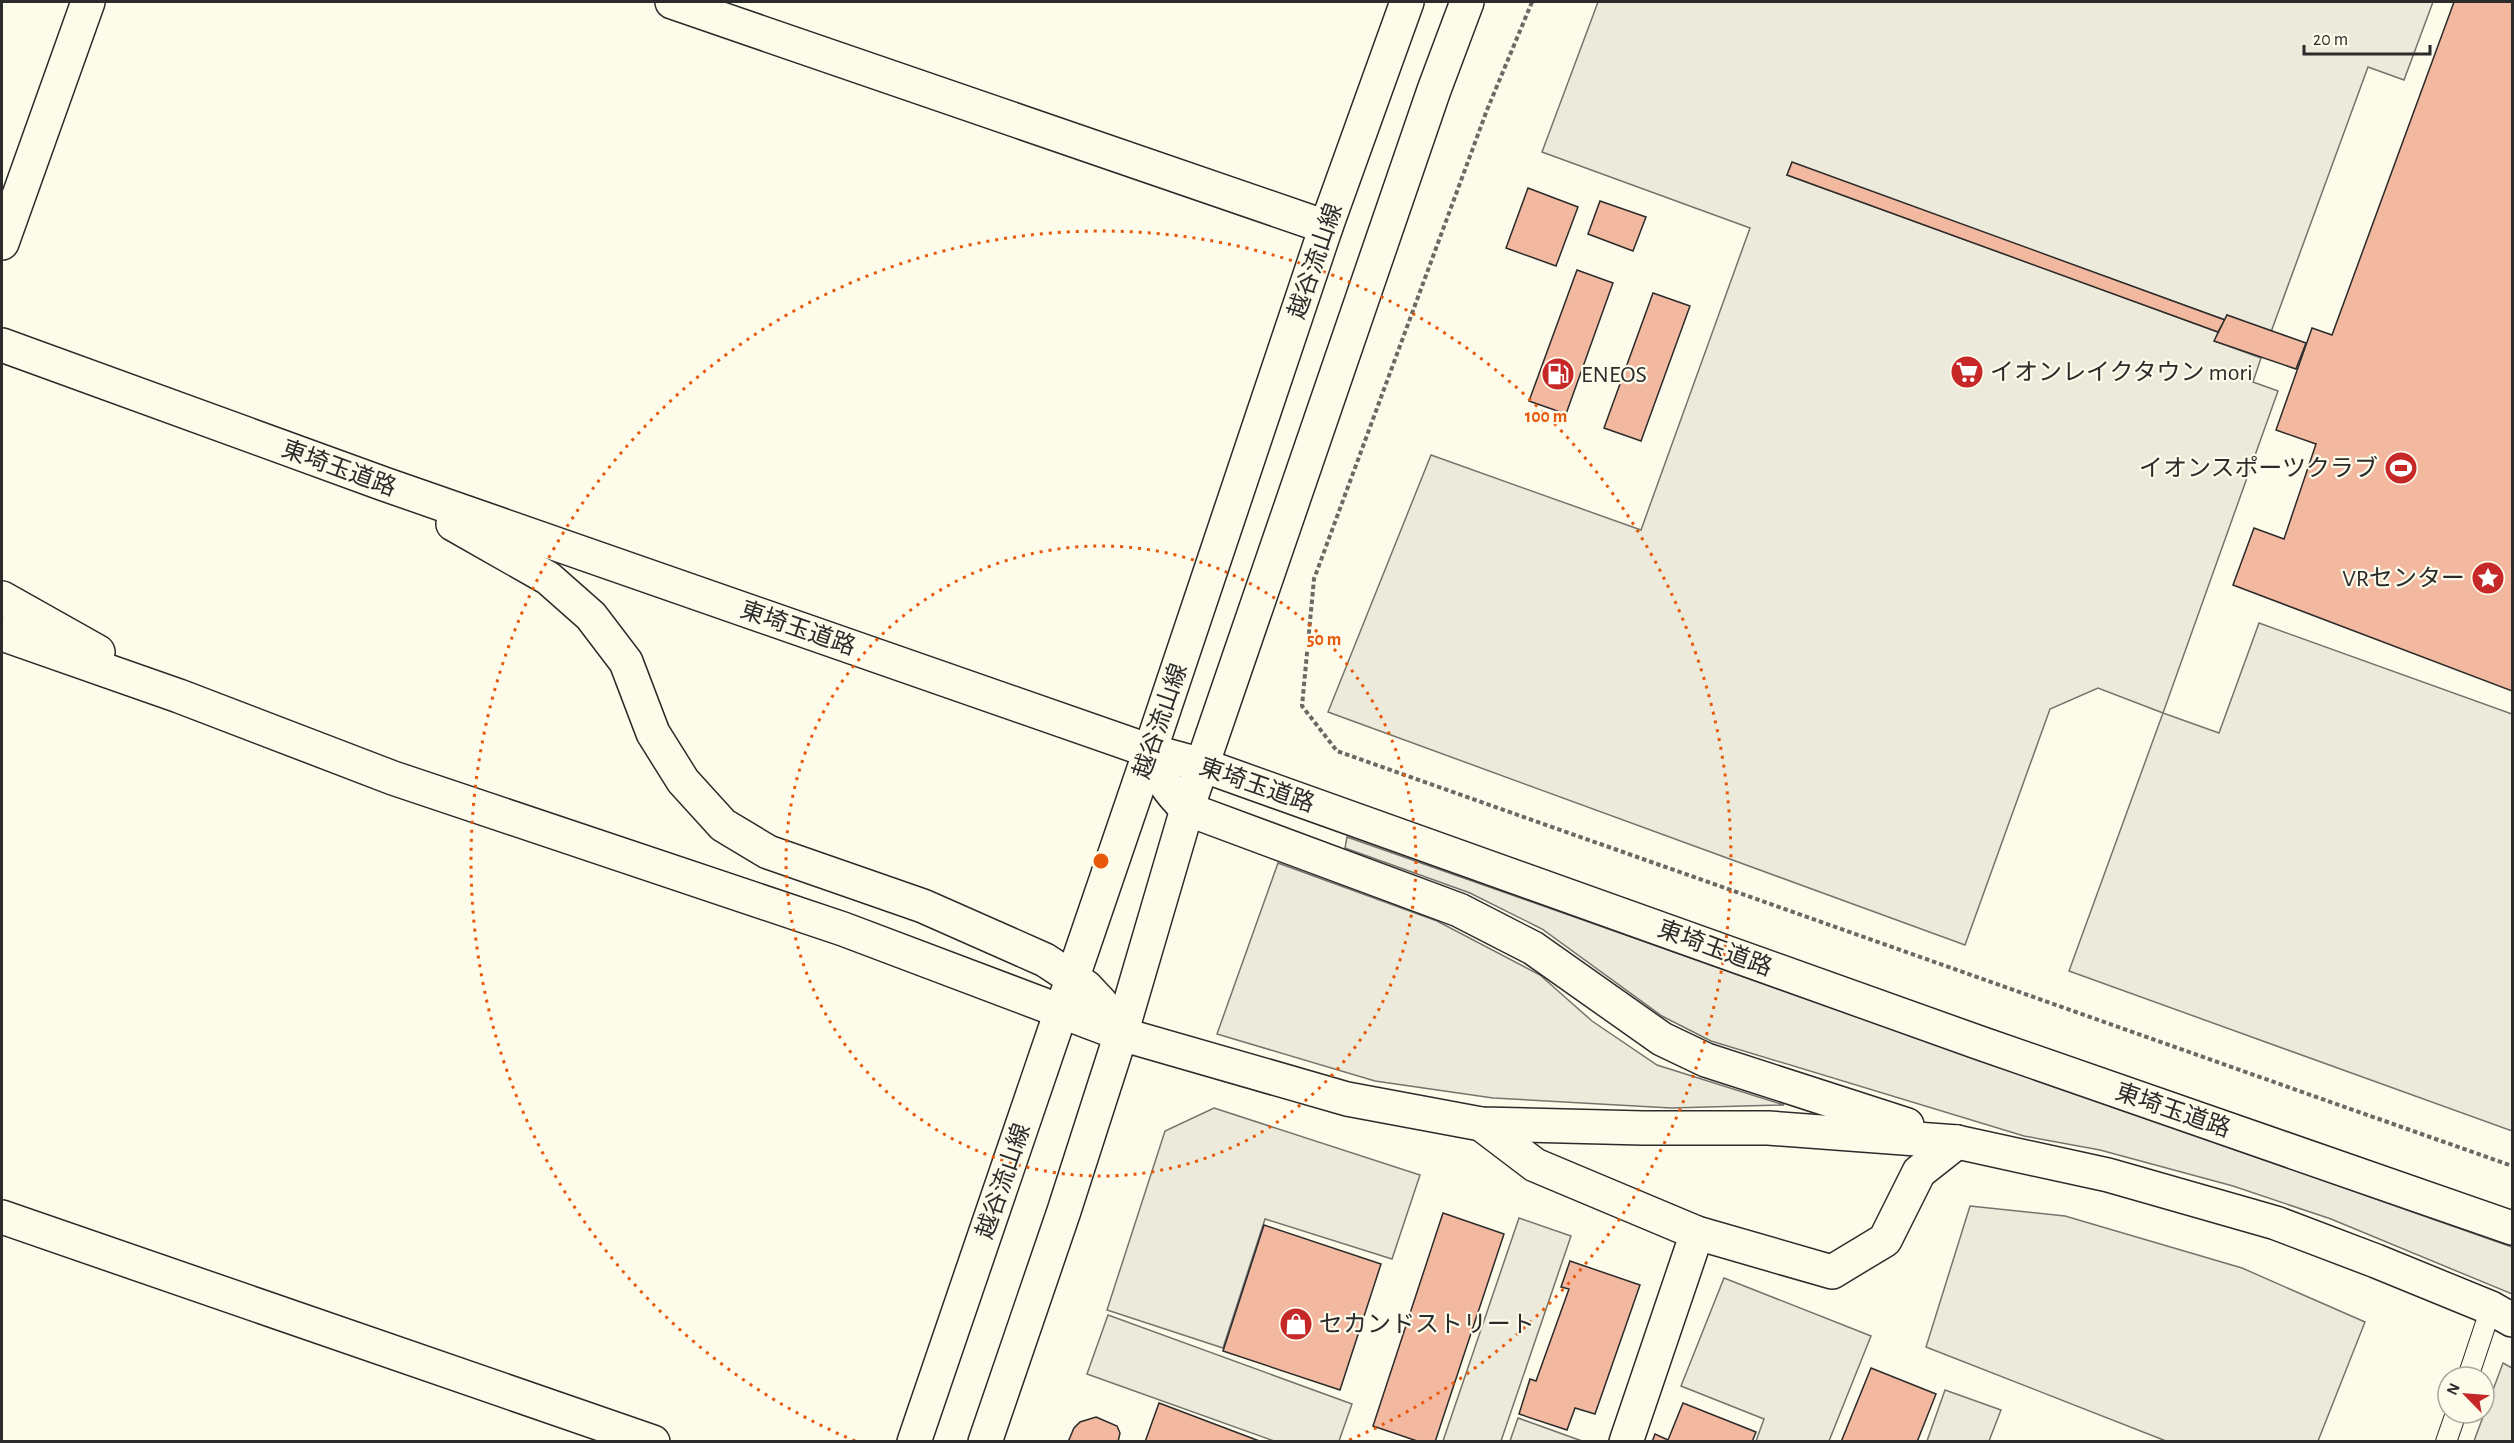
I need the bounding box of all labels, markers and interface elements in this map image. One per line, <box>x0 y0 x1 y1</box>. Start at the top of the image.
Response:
scale bar <box>2304 18 2430 56</box>
text: 20 m <box>2313 31 2348 49</box>
street label: 越谷流山線 <box>1283 200 1347 322</box>
supermarket icon: イオンレイクタウン mori <box>1949 354 1985 390</box>
fuel station icon: ENEOS <box>1540 356 1576 392</box>
place label: イオンレイクタウン mori <box>1990 360 2253 385</box>
place label: ENEOS <box>1581 363 1647 387</box>
text: 100 m <box>1525 408 1567 426</box>
street label: 東埼玉道路 <box>278 435 400 501</box>
sports icon: イオンスポーツクラブ <box>2383 450 2419 486</box>
place label: イオンスポーツクラブ <box>2139 455 2378 481</box>
place icon: VRセンター <box>2470 560 2506 596</box>
place label: VRセンター <box>2342 566 2465 591</box>
street label: 東埼玉道路 <box>737 596 859 660</box>
text: 50 m <box>1307 631 1341 649</box>
street label: 越谷流山線 <box>1128 660 1192 782</box>
street label: 東埼玉道路 <box>1196 753 1318 817</box>
centre of rings <box>1091 851 1111 871</box>
street label: 東埼玉道路 <box>1654 915 1776 981</box>
street label: 東埼玉道路 <box>2112 1078 2234 1142</box>
street label: 越谷流山線 <box>971 1120 1035 1242</box>
shop icon: セカンドストリート <box>1278 1306 1314 1342</box>
place label: セカンドストリート <box>1319 1312 1535 1337</box>
north arrow <box>2436 1365 2496 1425</box>
text: N <box>2444 1381 2463 1398</box>

